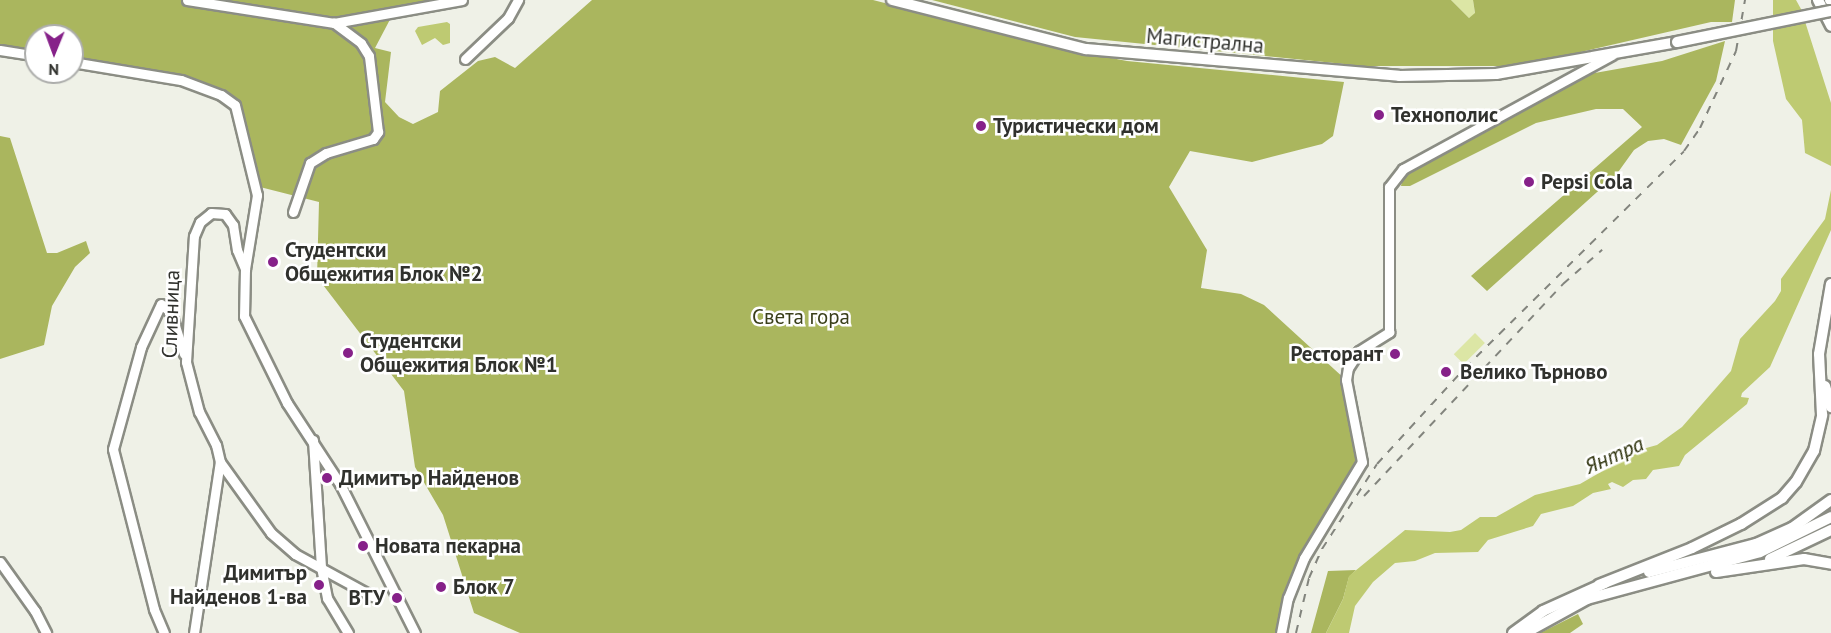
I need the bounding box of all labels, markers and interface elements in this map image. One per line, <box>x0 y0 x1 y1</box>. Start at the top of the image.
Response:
street label: Магистрална <box>1145 23 1265 59</box>
north arrow <box>24 24 84 84</box>
text: N <box>48 60 59 80</box>
place label: Технополис <box>1391 102 1498 128</box>
marker: Технополис <box>1372 108 1386 122</box>
place label: Туристически дом <box>993 113 1159 139</box>
marker: Туристически дом <box>974 119 988 133</box>
place label: Pepsi Cola <box>1541 169 1633 195</box>
marker: Pepsi Cola <box>1522 175 1536 189</box>
place label: Студентски Общежития Блок №2 <box>285 237 483 287</box>
marker: Студентски Общежития Блок №2 <box>266 255 280 269</box>
street label: Сливница <box>157 269 185 359</box>
park label: Света гора <box>752 304 850 330</box>
place label: Студентски Общежития Блок №1 <box>360 328 558 378</box>
place label: Ресторант <box>1290 341 1383 367</box>
marker: Студентски Общежития Блок №1 <box>341 346 355 360</box>
marker: Ресторант <box>1388 347 1402 361</box>
place label: Велико Търново <box>1460 359 1608 385</box>
marker: Велико Търново <box>1437 363 1455 381</box>
water label: Янтра <box>1580 430 1648 480</box>
place label: Димитър Найденов <box>339 465 519 491</box>
marker: Димитър Найденов <box>320 471 334 485</box>
place label: Новата пекарна <box>375 533 521 559</box>
marker: Новата пекарна <box>356 539 370 553</box>
place label: Димитър Найденов 1-ва <box>170 560 307 610</box>
place label: Блок 7 <box>453 574 515 600</box>
marker: Димитър Найденов 1-ва <box>312 578 326 592</box>
marker: Блок 7 <box>434 580 448 594</box>
place label: ВТУ <box>349 585 385 611</box>
marker: ВТУ <box>390 591 404 605</box>

